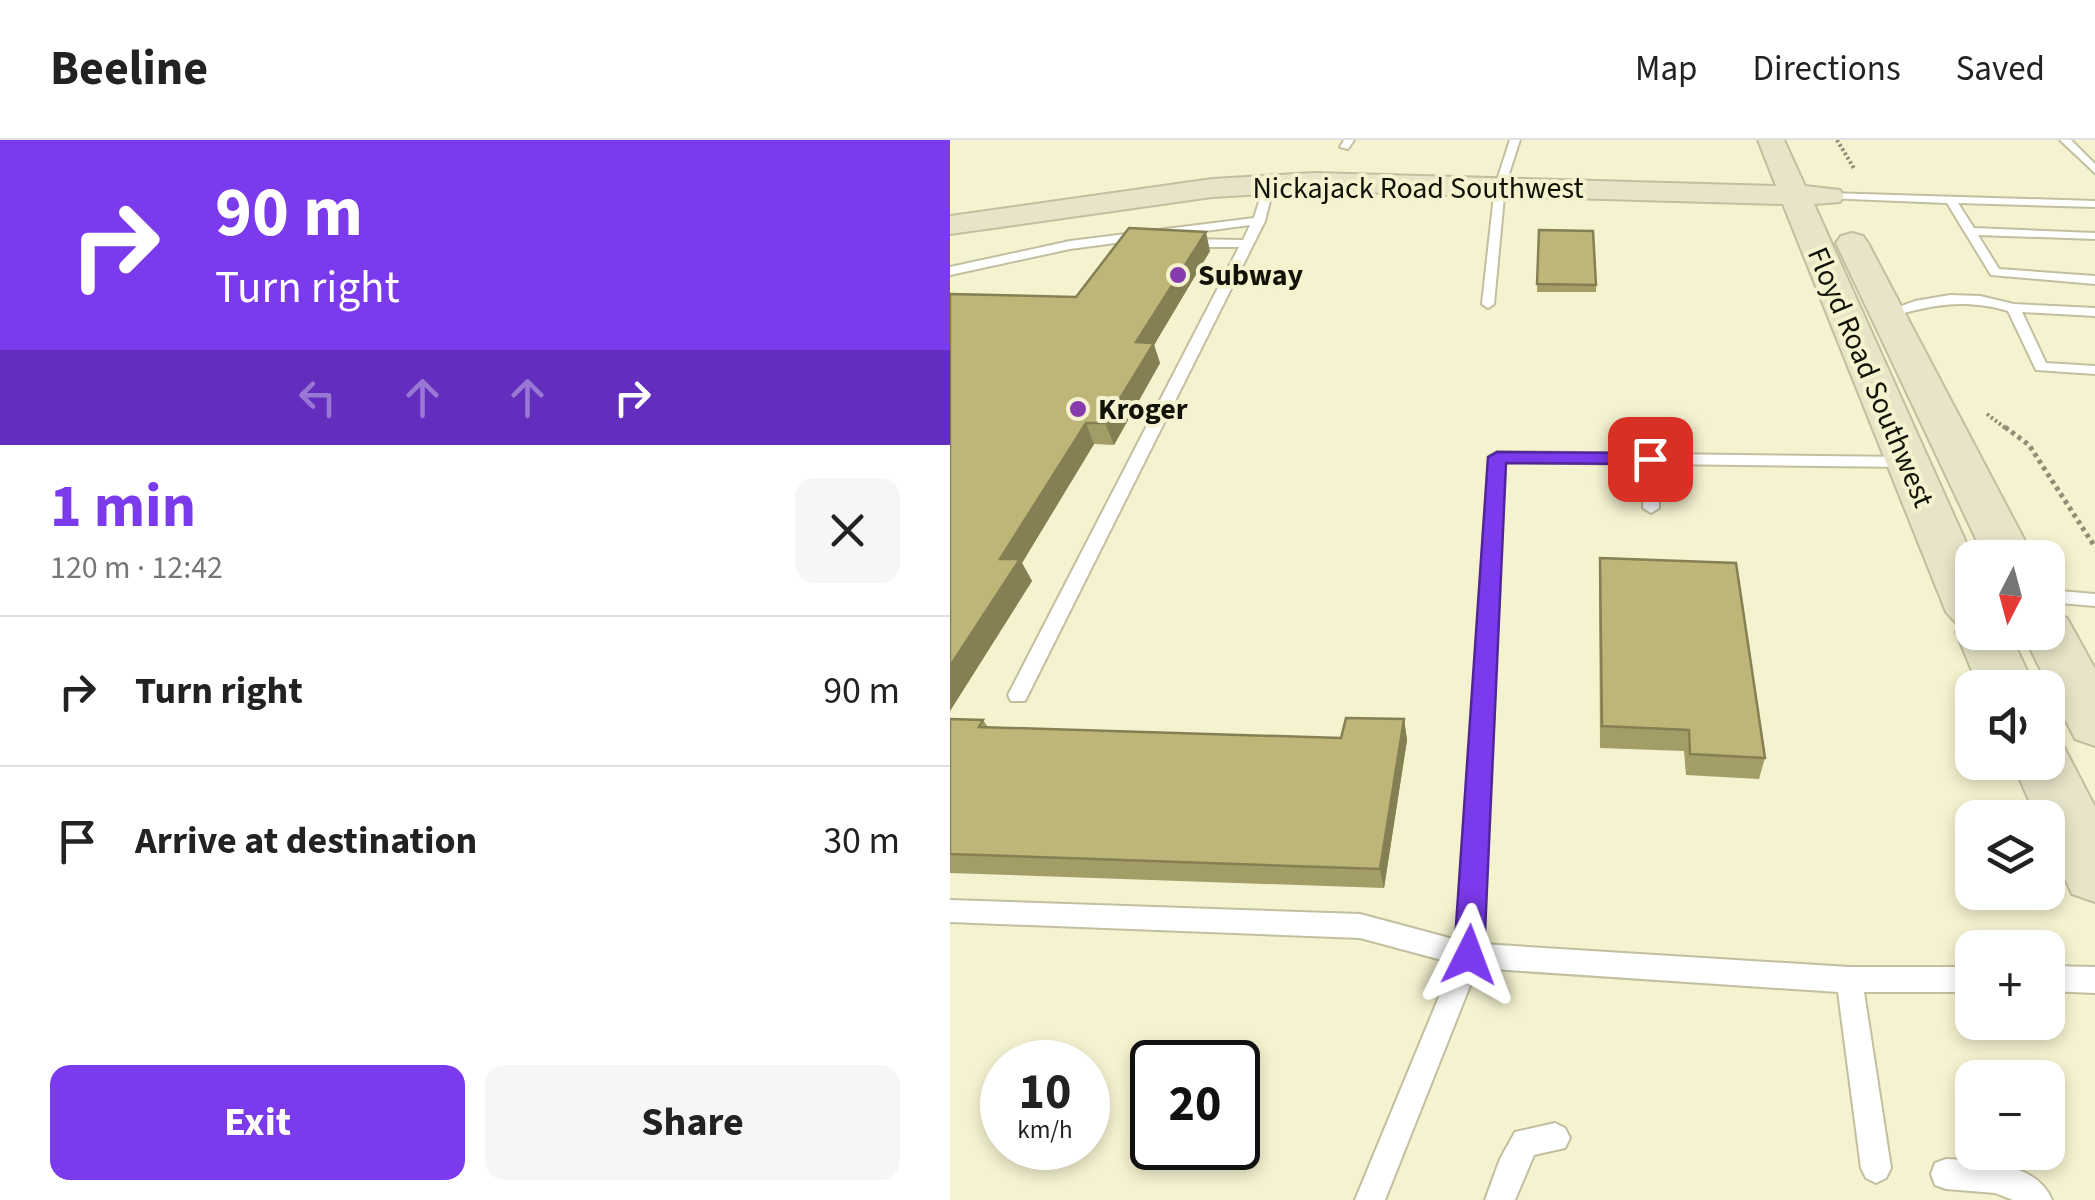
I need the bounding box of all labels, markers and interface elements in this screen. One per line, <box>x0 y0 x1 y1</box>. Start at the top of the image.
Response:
text: Beeline <box>50 35 208 103</box>
text: Map <box>1635 44 1698 94</box>
text: Directions <box>1753 44 1901 94</box>
text: Saved <box>1956 44 2045 94</box>
text: 90 m <box>215 163 363 263</box>
street label: Nickajack Road Southwest <box>1252 167 1584 210</box>
icon: right <box>50 180 180 310</box>
street label: Floyd Road Southwest <box>1796 240 1945 514</box>
place label: Subway <box>1198 254 1303 297</box>
text: Turn right <box>215 256 400 320</box>
marker: Subway <box>1167 264 1189 286</box>
icon: left <box>290 370 345 425</box>
icon: ahead <box>395 370 450 425</box>
icon: ahead <box>500 370 555 425</box>
icon: right <box>605 370 660 425</box>
place label: Kroger <box>1098 388 1188 431</box>
marker: Kroger <box>1067 398 1089 420</box>
pin <box>1608 417 1693 502</box>
icon: arrive <box>1623 432 1678 487</box>
text: 1 min <box>50 465 196 550</box>
button: close <box>795 478 900 583</box>
north arrow <box>1955 540 2065 650</box>
map controls <box>1955 540 2065 1170</box>
text: 120 m · 12:42 <box>50 545 223 591</box>
icon: right <box>50 664 105 719</box>
text: Turn right <box>135 664 303 718</box>
text: 90 m <box>823 664 900 718</box>
button: sound <box>1955 670 2065 780</box>
button: layers <box>1955 800 2065 910</box>
icon: arrive <box>50 814 105 869</box>
text: Arrive at destination <box>135 814 477 868</box>
text: 30 m <box>823 814 900 868</box>
position arrow <box>1417 903 1521 1007</box>
button: + <box>1955 930 2065 1040</box>
speed limit sign: 20 <box>1130 1040 1260 1170</box>
text: 10 <box>1019 1057 1071 1128</box>
button: − <box>1955 1060 2065 1170</box>
button: Exit <box>50 1065 465 1180</box>
button: Share <box>485 1065 900 1180</box>
text: km/h <box>1017 1112 1073 1148</box>

